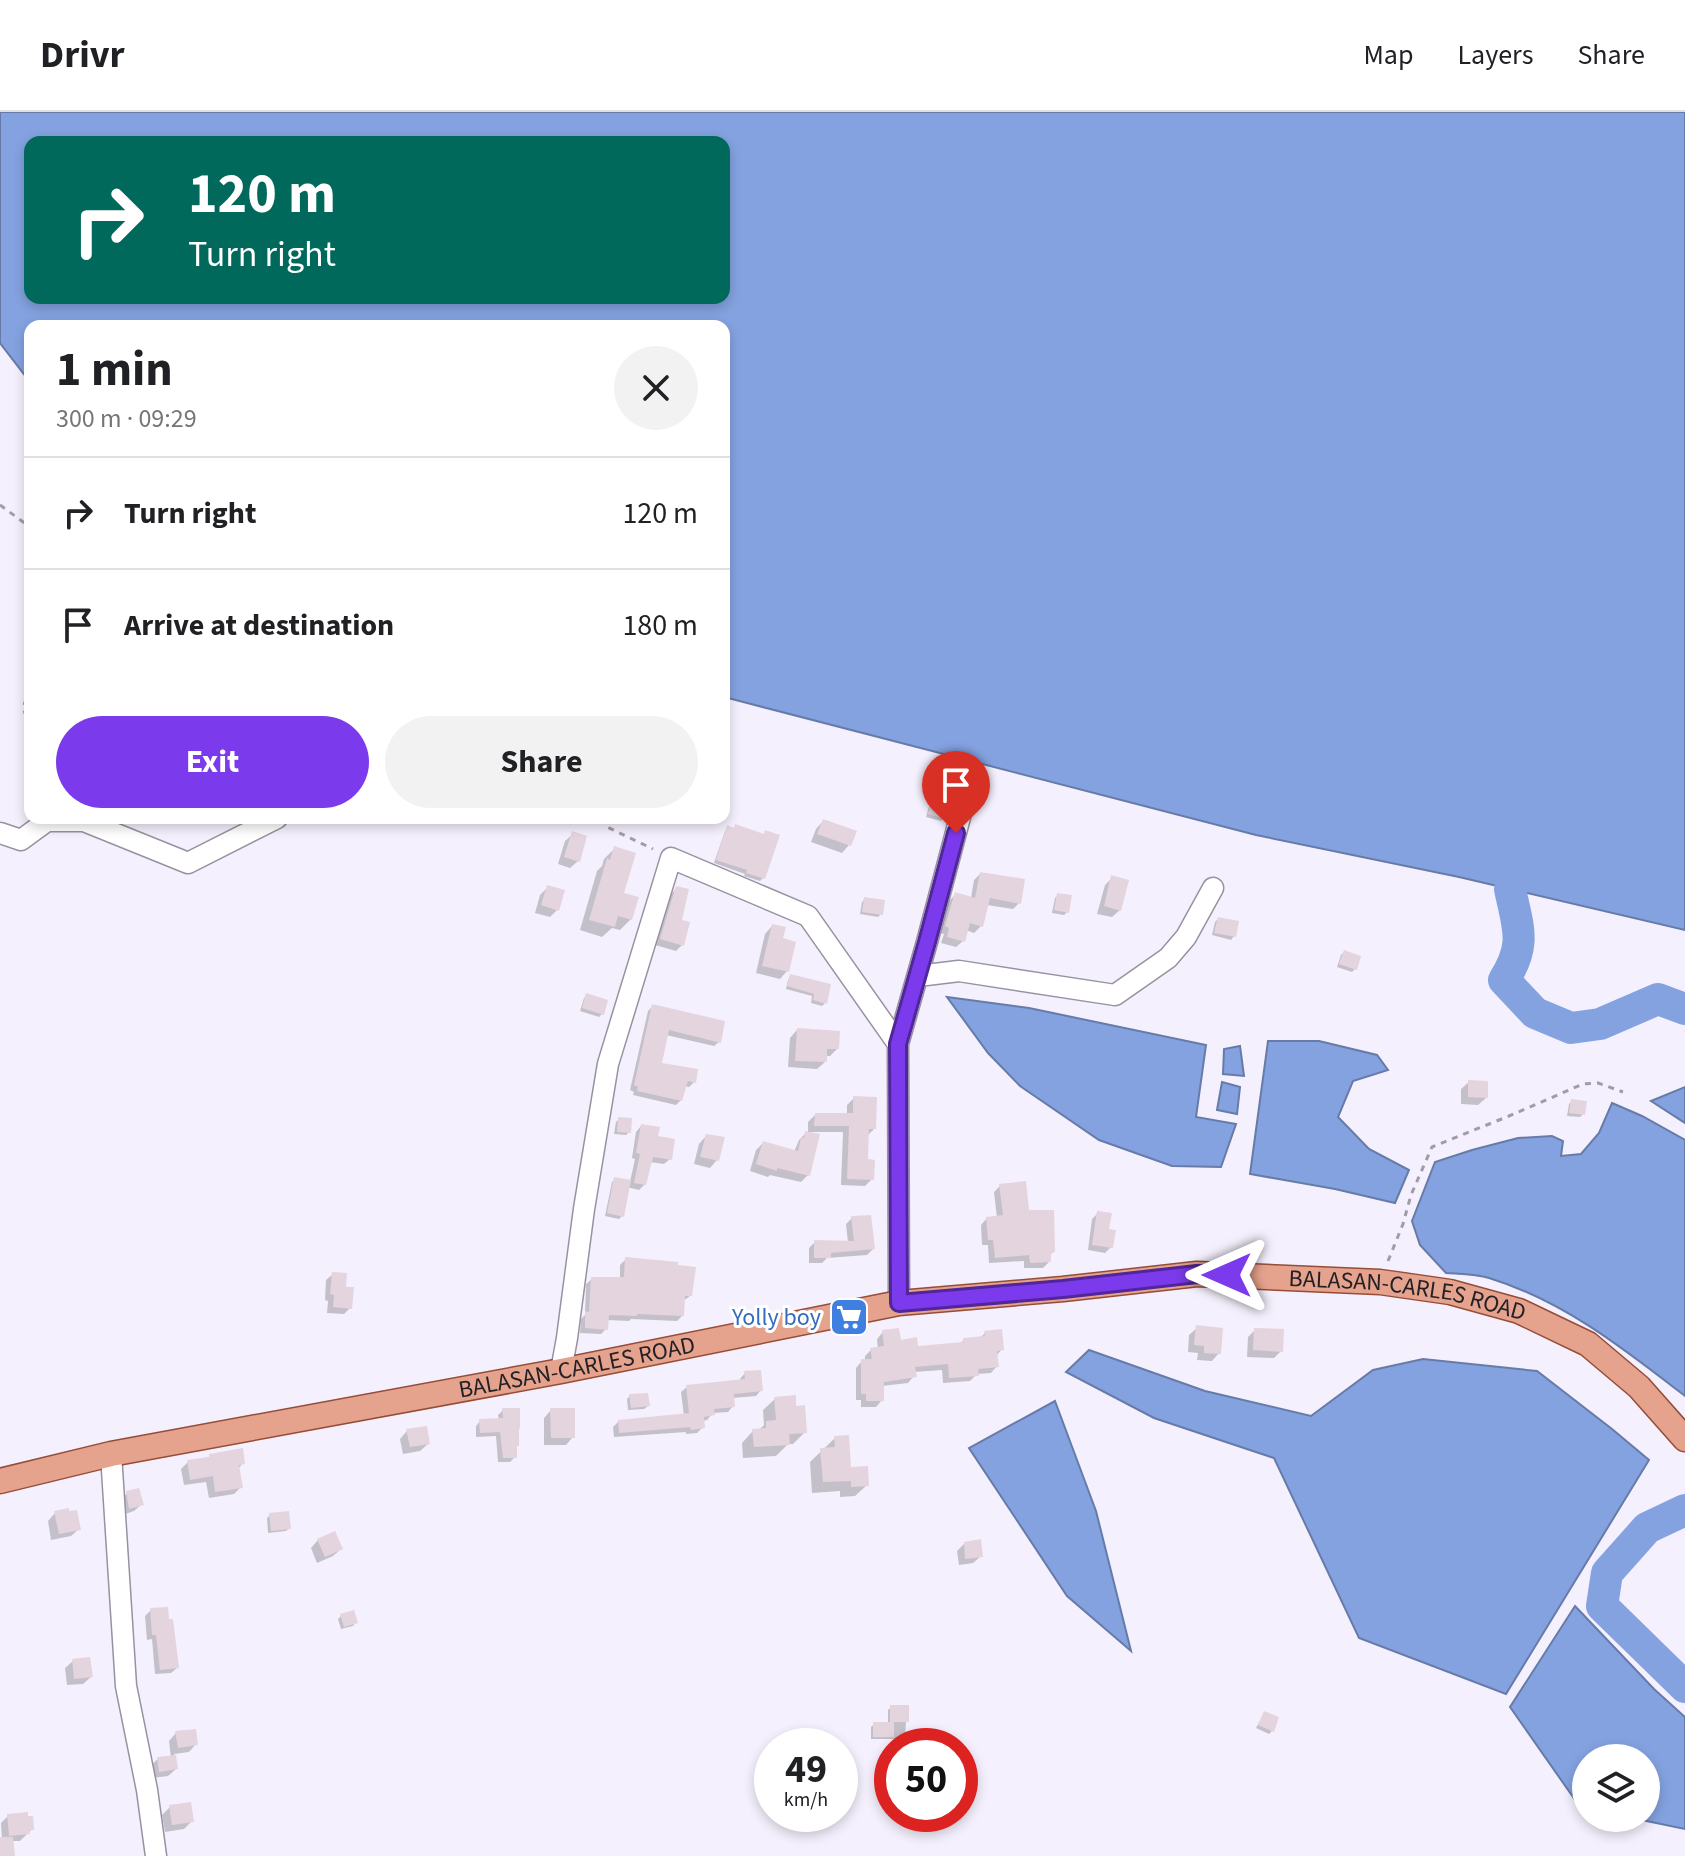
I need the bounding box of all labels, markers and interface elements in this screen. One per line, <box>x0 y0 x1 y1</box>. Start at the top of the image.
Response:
text: Drivr <box>40 28 125 82</box>
text: Map <box>1363 35 1413 75</box>
text: Layers <box>1457 35 1533 75</box>
text: Share <box>1577 35 1645 75</box>
text: 120 m <box>188 155 336 234</box>
icon: right <box>56 168 160 272</box>
text: Turn right <box>188 229 336 280</box>
text: 1 min <box>56 336 173 404</box>
button: close <box>614 346 698 430</box>
text: 300 m · 09:29 <box>56 400 197 437</box>
icon: right <box>56 491 100 535</box>
text: Turn right <box>124 492 256 535</box>
text: 120 m <box>622 492 698 535</box>
icon: arrive <box>56 603 100 647</box>
text: Arrive at destination <box>124 604 394 647</box>
text: 180 m <box>622 604 698 647</box>
button: Exit <box>56 716 369 808</box>
button: Share <box>385 716 698 808</box>
pin <box>922 751 990 833</box>
icon: arrive <box>934 763 978 807</box>
position arrow <box>1185 1233 1269 1317</box>
street label: BALASAN-CARLES ROAD <box>1288 1261 1530 1330</box>
supermarket icon: Yolly boy <box>828 1296 870 1338</box>
place label: Yolly boy <box>731 1300 821 1335</box>
street label: BALASAN-CARLES ROAD <box>456 1327 698 1407</box>
speed limit sign: 50 <box>874 1728 978 1832</box>
text: 49 <box>785 1741 827 1798</box>
map controls <box>1572 1744 1660 1832</box>
button: layers <box>1572 1744 1660 1832</box>
text: km/h <box>784 1786 828 1814</box>

